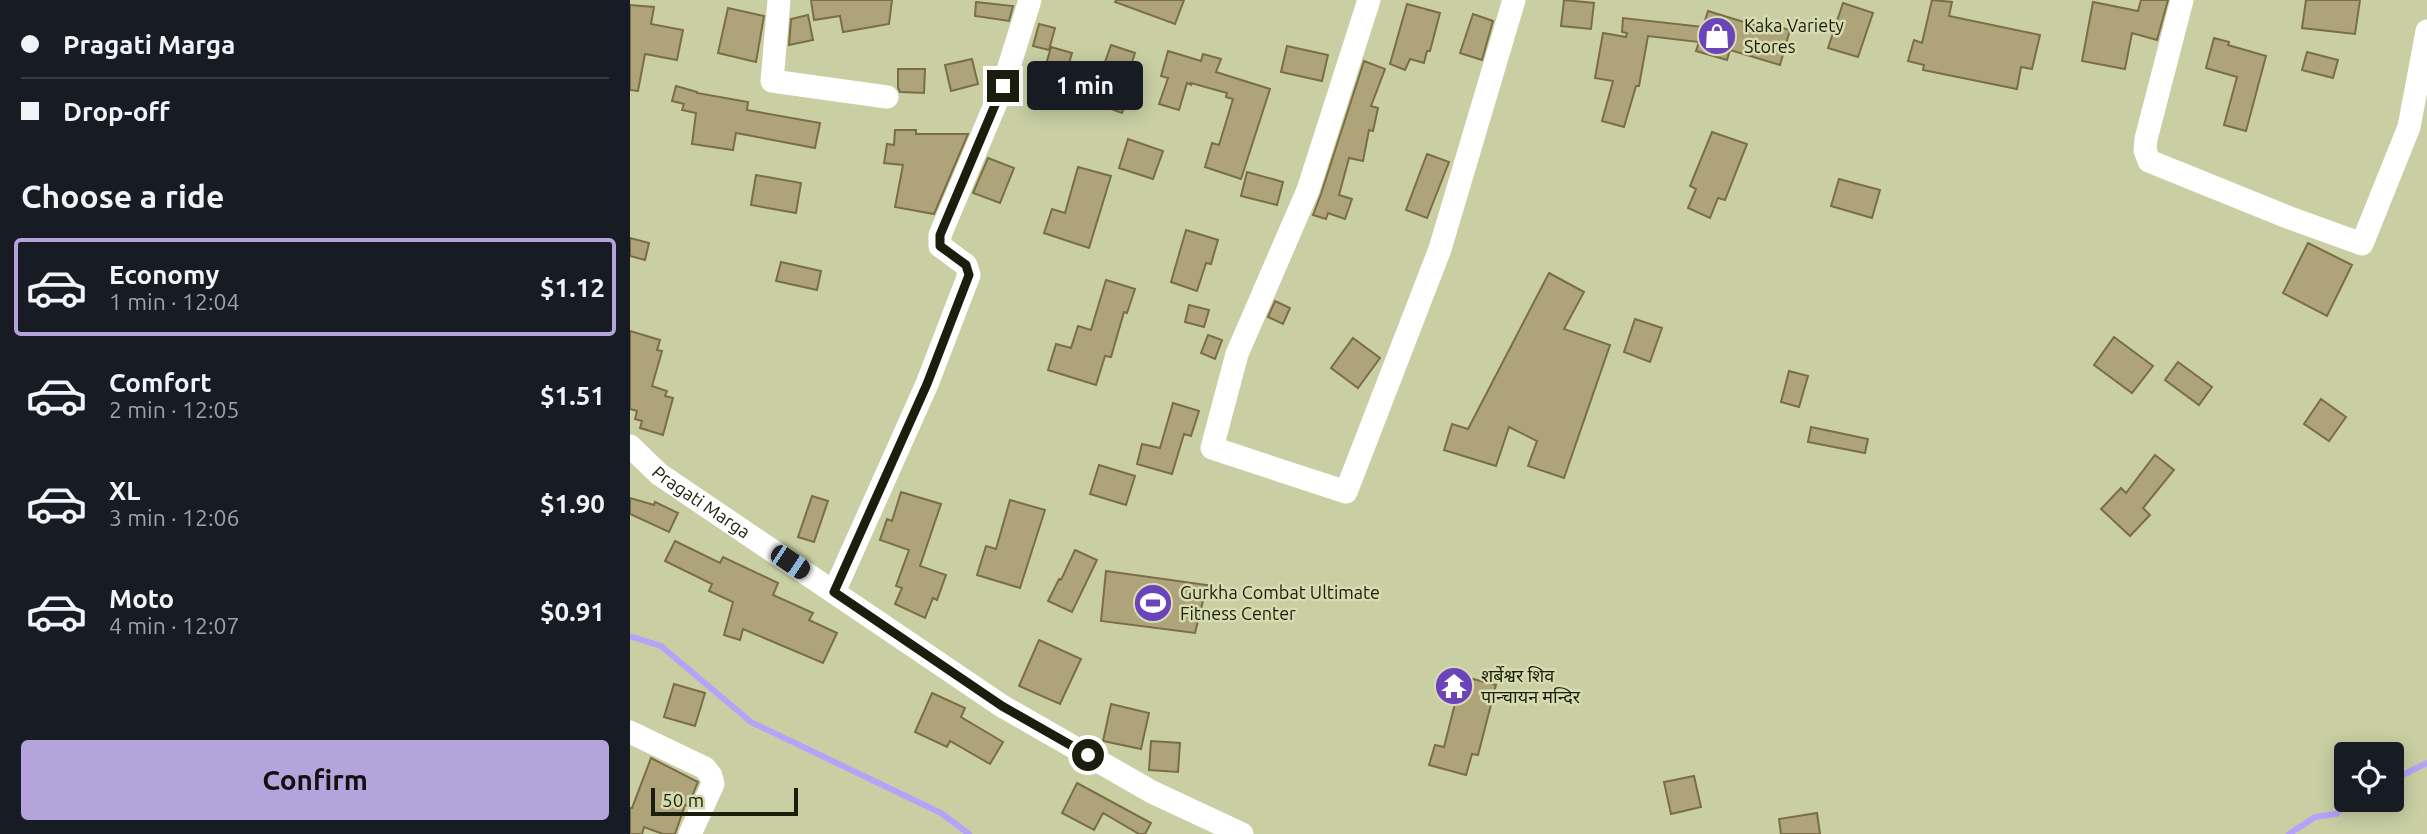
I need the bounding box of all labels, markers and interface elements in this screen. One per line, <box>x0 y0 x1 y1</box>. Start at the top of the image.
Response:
shop icon: Kaka Variety Stores <box>1696 15 1738 57</box>
place label: Kaka Variety Stores <box>1744 15 1844 56</box>
text: Pragati Marga <box>63 30 235 59</box>
callout: 1 min <box>1028 62 1143 110</box>
route end <box>987 70 1019 102</box>
text: 1 min <box>1056 73 1114 98</box>
text: Drop-off <box>63 97 170 126</box>
text: Choose a ride <box>21 178 224 214</box>
icon: car <box>25 256 88 319</box>
text: Economy <box>109 260 219 289</box>
text: $1.12 <box>540 273 605 302</box>
text: 1 min · 12:04 <box>109 289 240 314</box>
icon: car <box>25 364 88 427</box>
text: Comfort <box>109 368 212 397</box>
text: $1.51 <box>540 381 605 410</box>
text: 2 min · 12:05 <box>109 397 240 422</box>
street label: Pragati Marga <box>648 462 754 542</box>
icon: car <box>25 472 88 535</box>
text: XL <box>109 476 140 505</box>
text: $1.90 <box>540 489 605 518</box>
text: 3 min · 12:06 <box>109 505 240 530</box>
car <box>767 542 814 582</box>
icon: car <box>25 580 88 643</box>
sports icon: Gurkha Combat Ultimate Fitness Center <box>1132 582 1174 624</box>
place label: Gurkha Combat Ultimate Fitness Center <box>1180 582 1380 623</box>
text: Moto <box>109 584 174 613</box>
text: $0.91 <box>540 597 605 626</box>
text: 4 min · 12:07 <box>109 613 240 638</box>
temple icon: शर्बेश्वर शिव पान्चायन मन्दिर <box>1433 665 1475 707</box>
place label: शर्बेश्वर शिव पान्चायन मन्दिर <box>1481 665 1581 706</box>
route start <box>1072 739 1104 771</box>
button: Confirm <box>21 740 609 820</box>
map controls <box>2334 742 2404 812</box>
button: locate <box>2334 742 2404 812</box>
scale bar <box>651 785 798 817</box>
text: 50 m <box>662 789 704 811</box>

